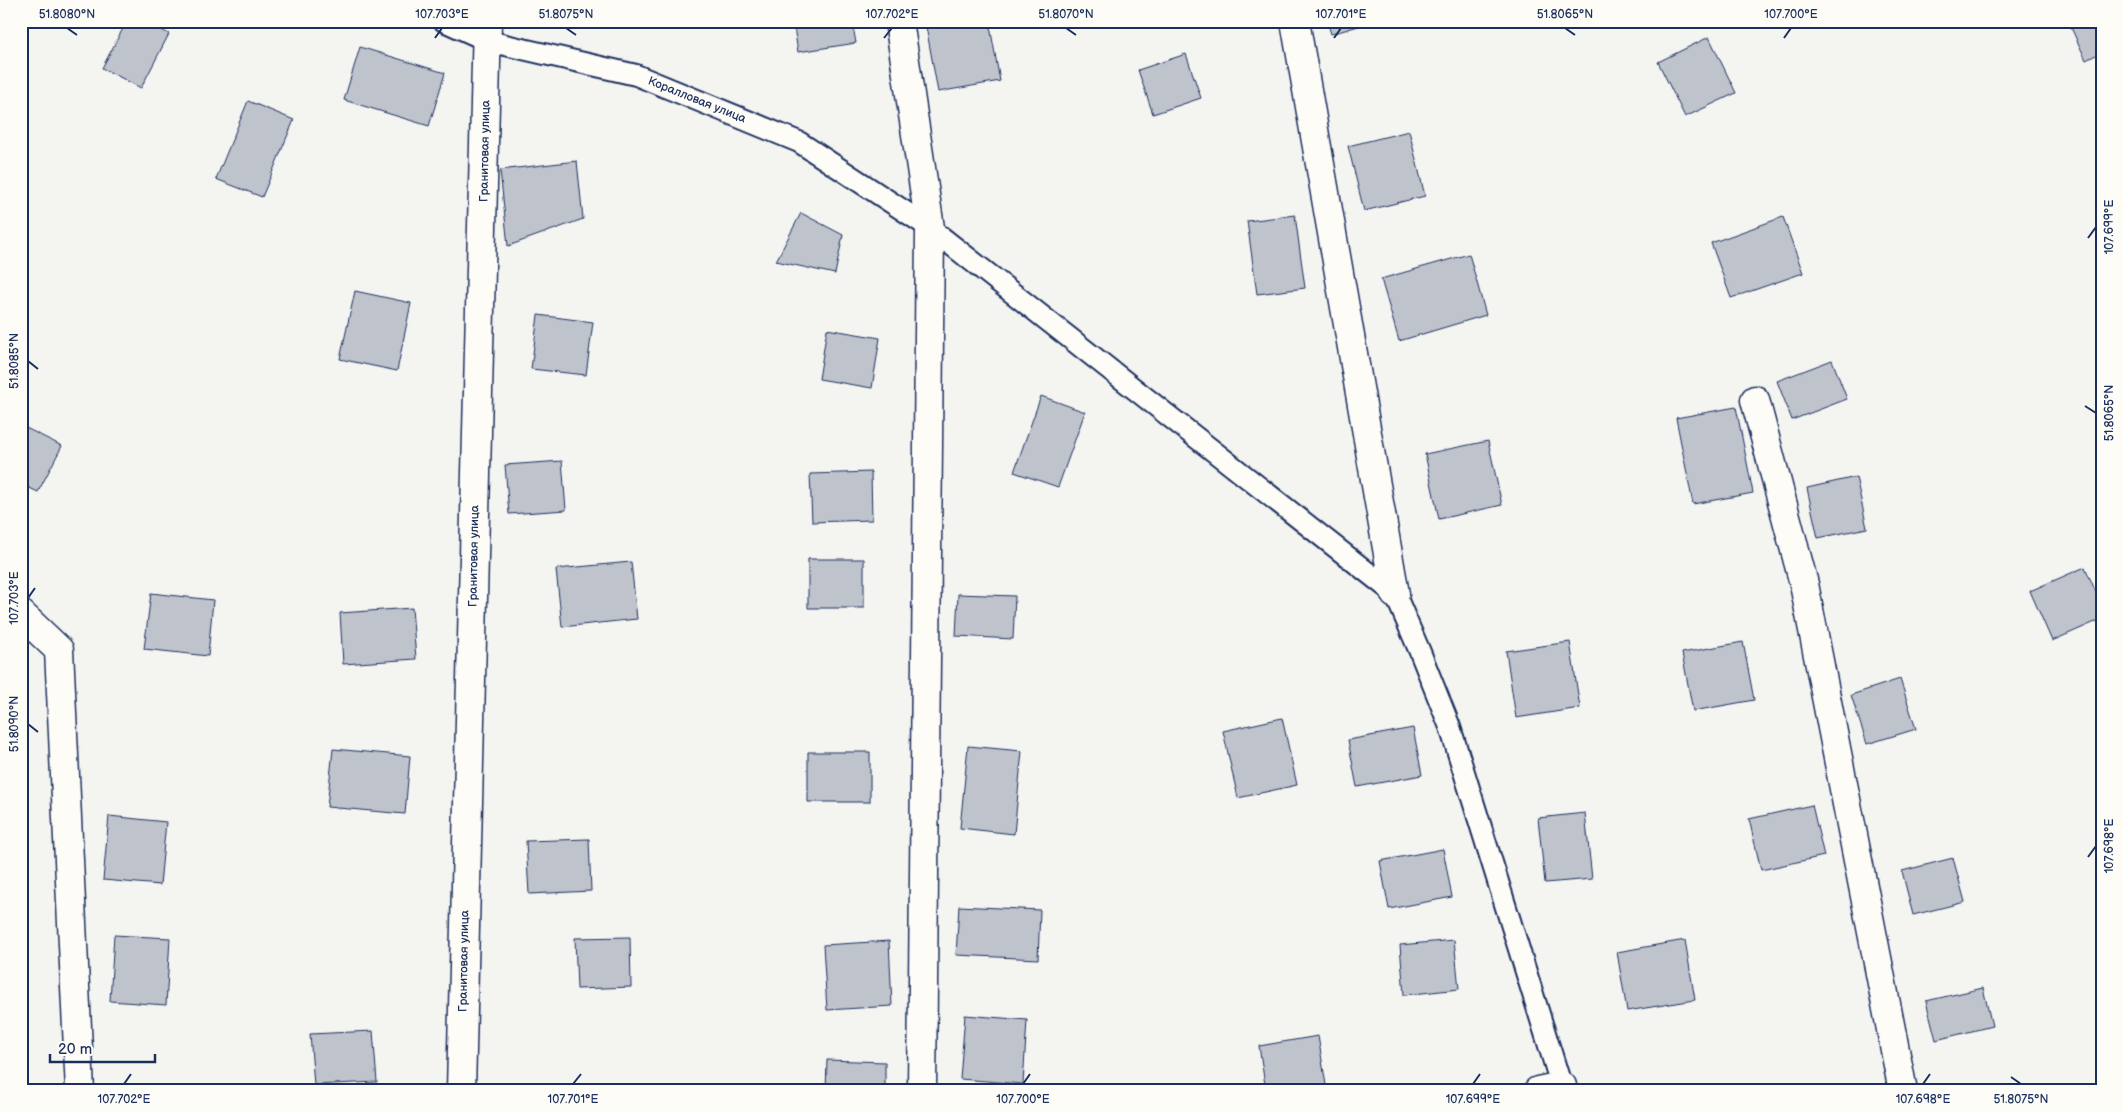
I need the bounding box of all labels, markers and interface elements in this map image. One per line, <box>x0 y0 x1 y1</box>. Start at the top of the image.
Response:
text: 51.8080°N <box>39 7 95 22</box>
text: 107.703°E <box>415 7 469 22</box>
text: 51.8075°N <box>538 7 594 22</box>
text: 107.702°E <box>865 7 919 22</box>
text: 51.8070°N <box>1038 7 1094 22</box>
text: 107.701°E <box>1316 7 1367 22</box>
text: 51.8065°N <box>1537 7 1593 22</box>
text: 107.700°E <box>1764 7 1818 22</box>
street label: Коралловая улица <box>646 74 748 126</box>
street label: Гранитовая улица <box>477 100 493 202</box>
text: 107.699°E <box>2102 200 2117 254</box>
text: 51.8085°N <box>7 333 22 389</box>
text: 51.8065°N <box>2102 385 2117 441</box>
street label: Гранитовая улица <box>466 505 482 607</box>
text: 107.703°E <box>7 571 22 625</box>
text: 51.8090°N <box>7 696 22 752</box>
text: 107.698°E <box>2102 819 2117 873</box>
street label: Гранитовая улица <box>456 910 472 1012</box>
scale bar <box>50 1032 155 1064</box>
text: 20 m <box>58 1040 92 1059</box>
text: 107.702°E <box>97 1092 151 1107</box>
text: 107.701°E <box>548 1092 599 1107</box>
text: 107.700°E <box>996 1092 1050 1107</box>
text: 107.699°E <box>1446 1092 1500 1107</box>
text: 107.698°E <box>1896 1092 1950 1107</box>
text: 51.8075°N <box>1993 1092 2049 1107</box>

